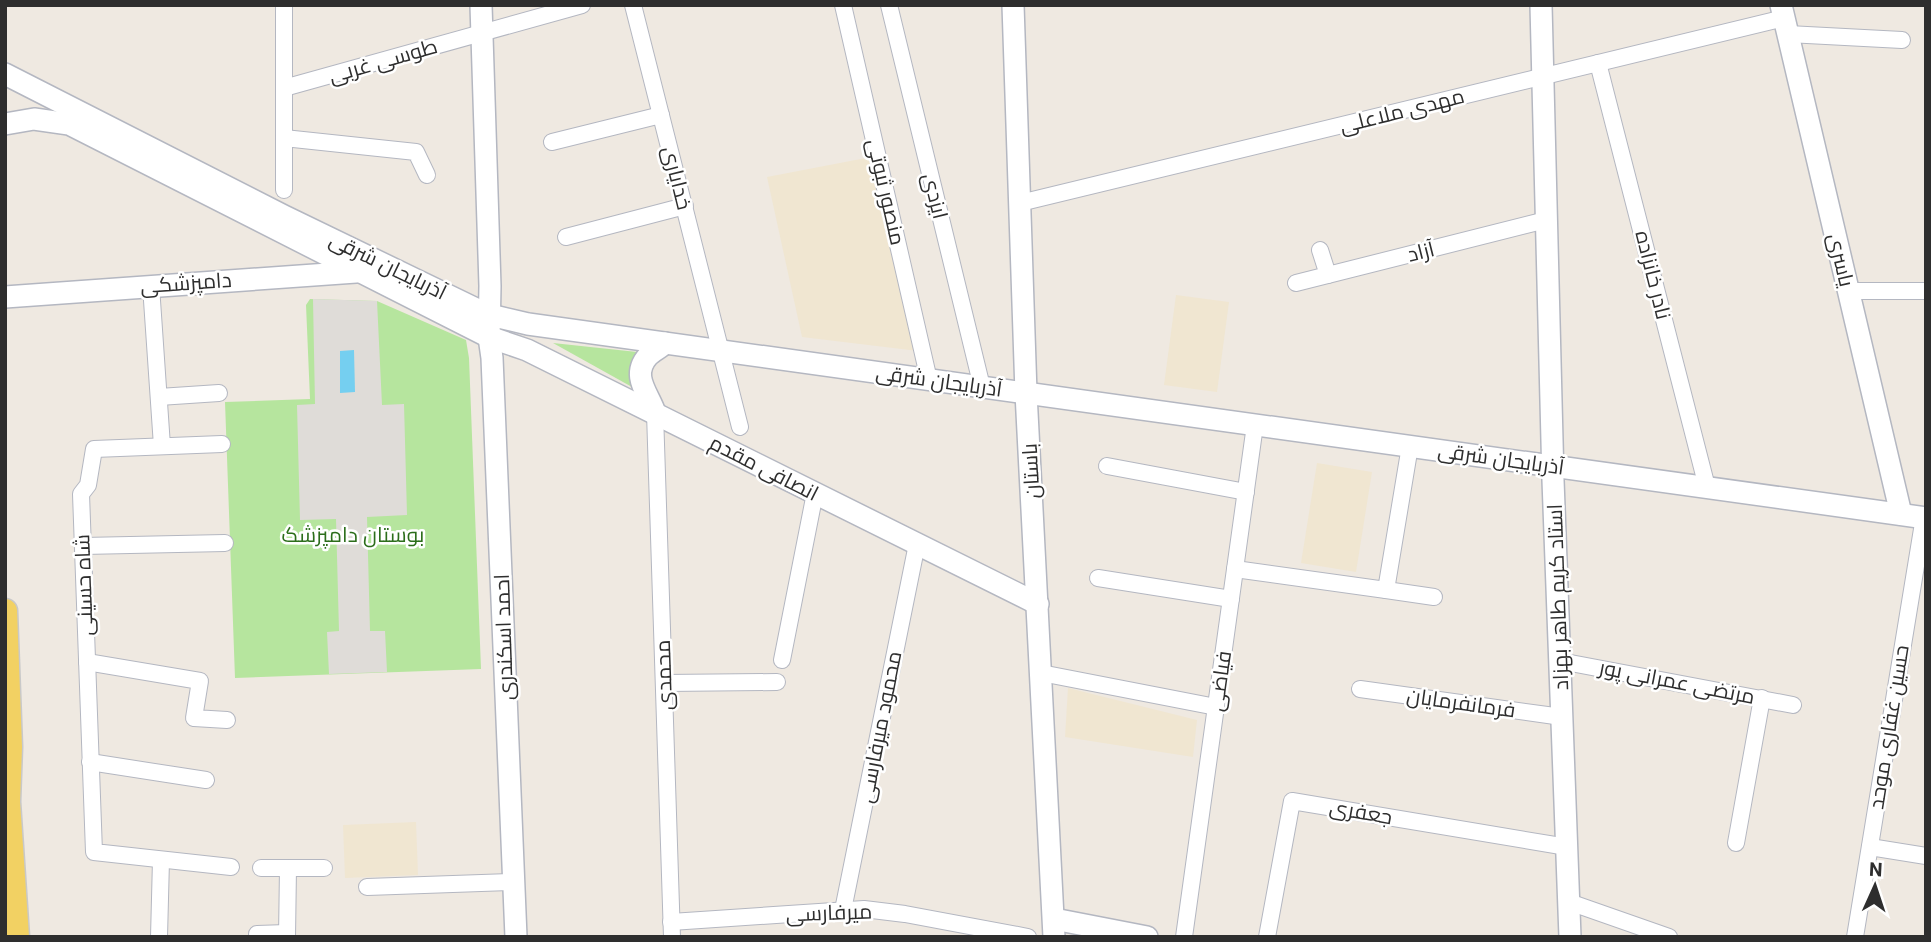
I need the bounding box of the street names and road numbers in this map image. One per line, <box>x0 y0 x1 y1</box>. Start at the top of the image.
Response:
street label: طوسی غربی <box>326 34 440 89</box>
street label: مهدی ملاعلی <box>1337 84 1467 139</box>
street label: منصور ثبوتی <box>861 136 910 248</box>
street label: خدایاری <box>657 144 696 213</box>
street label: ایزدی <box>917 171 952 222</box>
street label: آذربایجان شرقی <box>325 227 451 306</box>
street label: نادر خانزاده <box>1630 228 1676 322</box>
street label: یاسری <box>1822 231 1859 290</box>
street label: آزاد <box>1405 237 1437 267</box>
street label: دامپزشکی <box>140 268 233 300</box>
street label: آذربایجان شرقی <box>874 360 1004 403</box>
street label: انصافی مقدم <box>705 430 822 507</box>
street label: آذربایجان شرقی <box>1436 438 1566 481</box>
street label: باستان <box>1018 443 1045 499</box>
street label: استاد کریم طاهر بهزاد <box>1543 503 1575 691</box>
street label: شاه حسینی <box>70 534 99 636</box>
street label: احمد اسکندری <box>490 573 519 701</box>
street label: محمدی <box>651 639 678 711</box>
street label: حسین غفاری موحد <box>1864 643 1915 811</box>
street label: محمود میرفارسی <box>854 649 907 805</box>
street label: فیاضی <box>1204 649 1237 713</box>
street label: مرتضی عمرانی پور <box>1596 655 1757 711</box>
street label: فرمانفرمایان <box>1405 683 1517 723</box>
street label: جعفری <box>1327 795 1394 830</box>
street label: میرفارسی <box>785 900 873 927</box>

